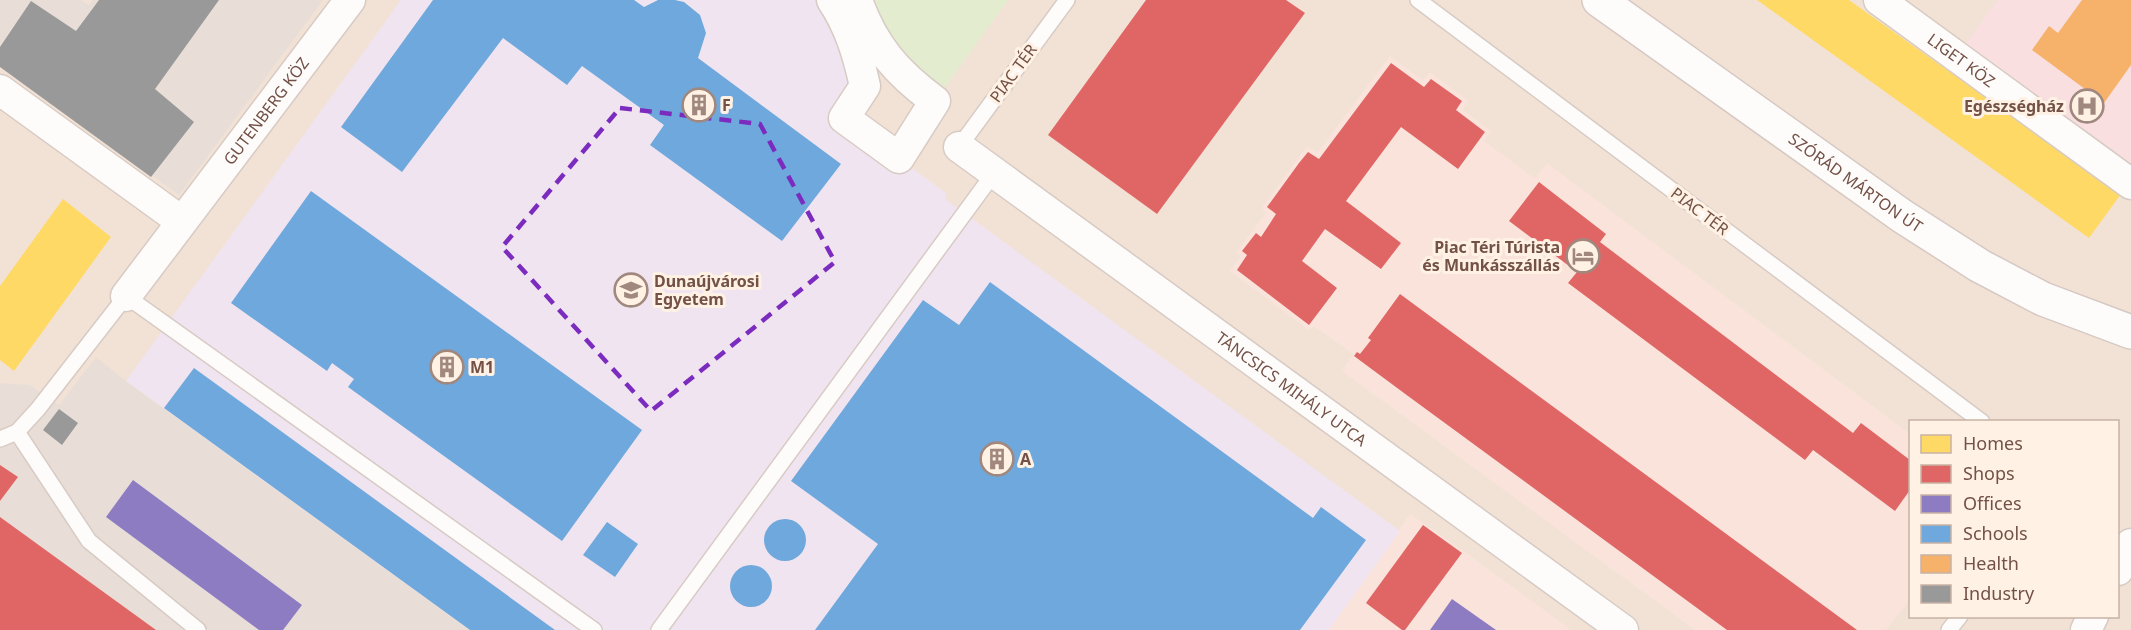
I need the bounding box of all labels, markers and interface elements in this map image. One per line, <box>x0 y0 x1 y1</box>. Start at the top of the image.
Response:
street label: LIGET KÖZ <box>1923 28 2000 92</box>
street label: PIAC TÉR <box>984 39 1042 107</box>
street label: GUTENBERG KÖZ <box>218 53 314 169</box>
building icon: F <box>681 87 717 123</box>
hospital icon: Egészségház <box>2069 88 2105 124</box>
place label: F <box>722 94 731 116</box>
place label: Egészségház <box>1964 95 2064 117</box>
street label: SZÓRÁD MÁRTON ÚT <box>1784 128 1927 237</box>
street label: PIAC TÉR <box>1667 182 1733 240</box>
place label: Piac Téri Túrista és Munkásszállás <box>1422 236 1560 276</box>
hotel icon: Piac Téri Túrista és Munkásszállás <box>1565 238 1601 274</box>
place label: Dunaújvárosi Egyetem <box>654 270 760 310</box>
school or university icon: Dunaújvárosi Egyetem <box>613 272 649 308</box>
street label: TÁNCSICS MIHÁLY UTCA <box>1212 326 1372 451</box>
building icon: M1 <box>429 349 465 385</box>
place label: M1 <box>470 356 494 378</box>
legend <box>1909 420 2119 618</box>
text: Homes <box>1963 431 2023 455</box>
building icon: A <box>979 441 1015 477</box>
place label: A <box>1020 448 1032 470</box>
text: Shops <box>1963 461 2015 485</box>
text: Offices <box>1963 491 2022 515</box>
text: Schools <box>1963 521 2028 545</box>
text: Health <box>1963 551 2019 575</box>
text: Industry <box>1963 581 2035 605</box>

